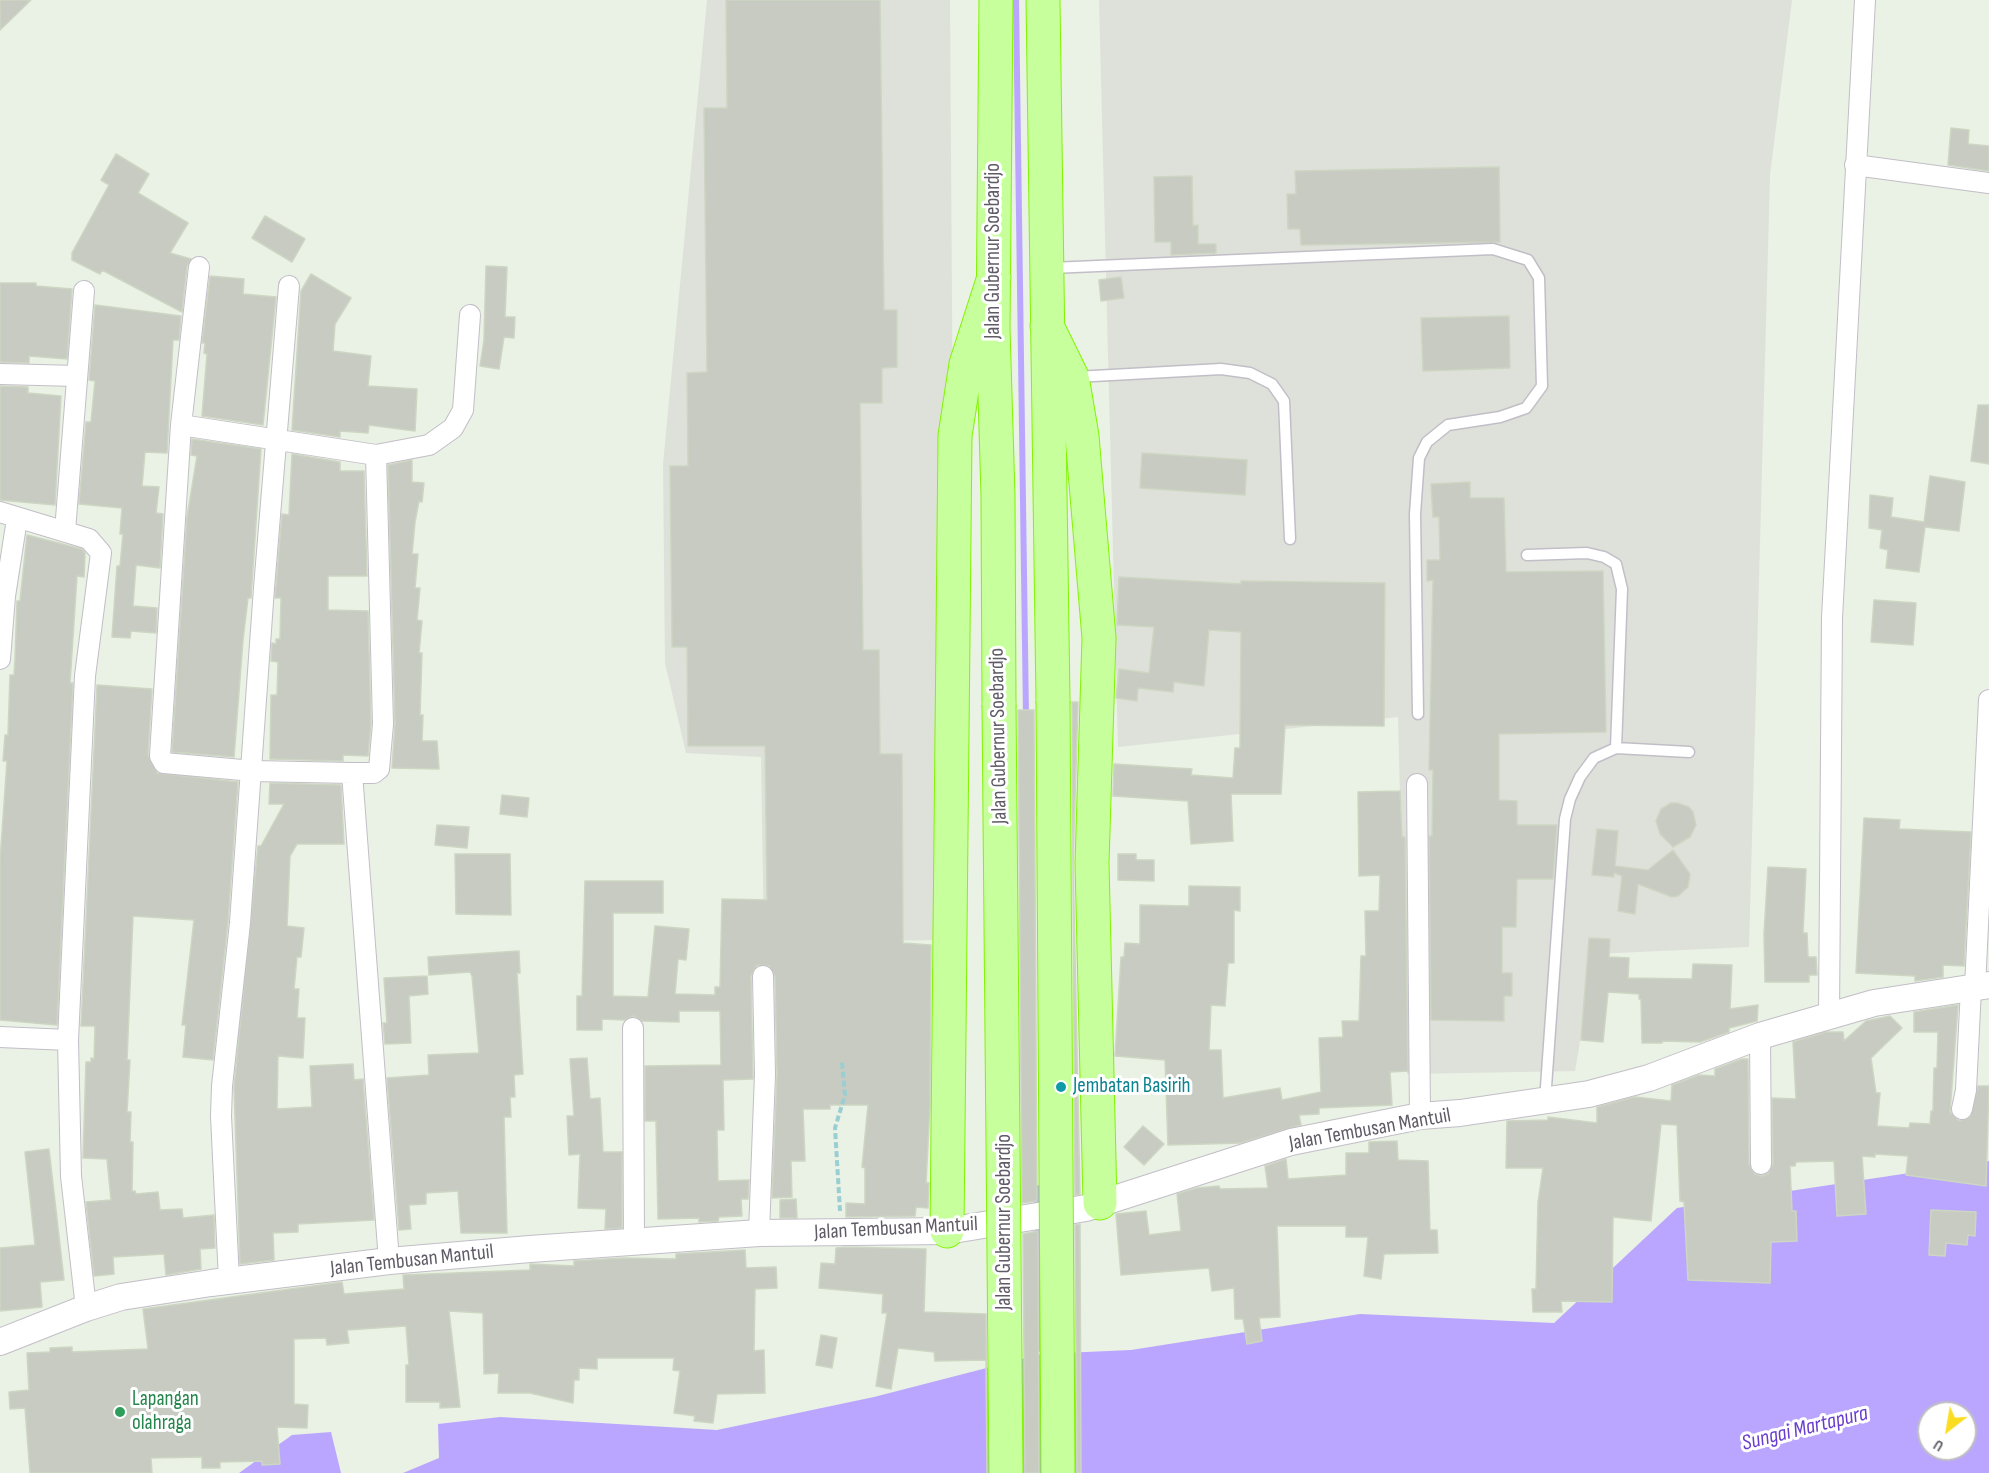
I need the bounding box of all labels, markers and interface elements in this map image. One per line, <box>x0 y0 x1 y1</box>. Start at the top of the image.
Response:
street label: Jalan Gubernur Soebardjo <box>981 163 1007 339</box>
street label: Jalan Gubernur Soebardjo <box>985 648 1013 824</box>
place label: Jembatan Basirih <box>1073 1074 1191 1100</box>
marker: Jembatan Basirih <box>1054 1080 1068 1094</box>
street label: Jalan Tembusan Mantuil <box>1287 1103 1453 1157</box>
street label: Jalan Gubernur Soebardjo <box>992 1134 1018 1310</box>
street label: Jalan Tembusan Mantuil <box>814 1212 978 1246</box>
street label: Jalan Tembusan Mantuil <box>329 1240 495 1282</box>
place label: Lapangan olahraga <box>132 1387 199 1437</box>
water label: Sungai Martapura <box>1739 1401 1871 1457</box>
north arrow <box>1917 1401 1977 1461</box>
marker: Lapangan olahraga <box>113 1405 127 1419</box>
text: U <box>1930 1435 1947 1455</box>

